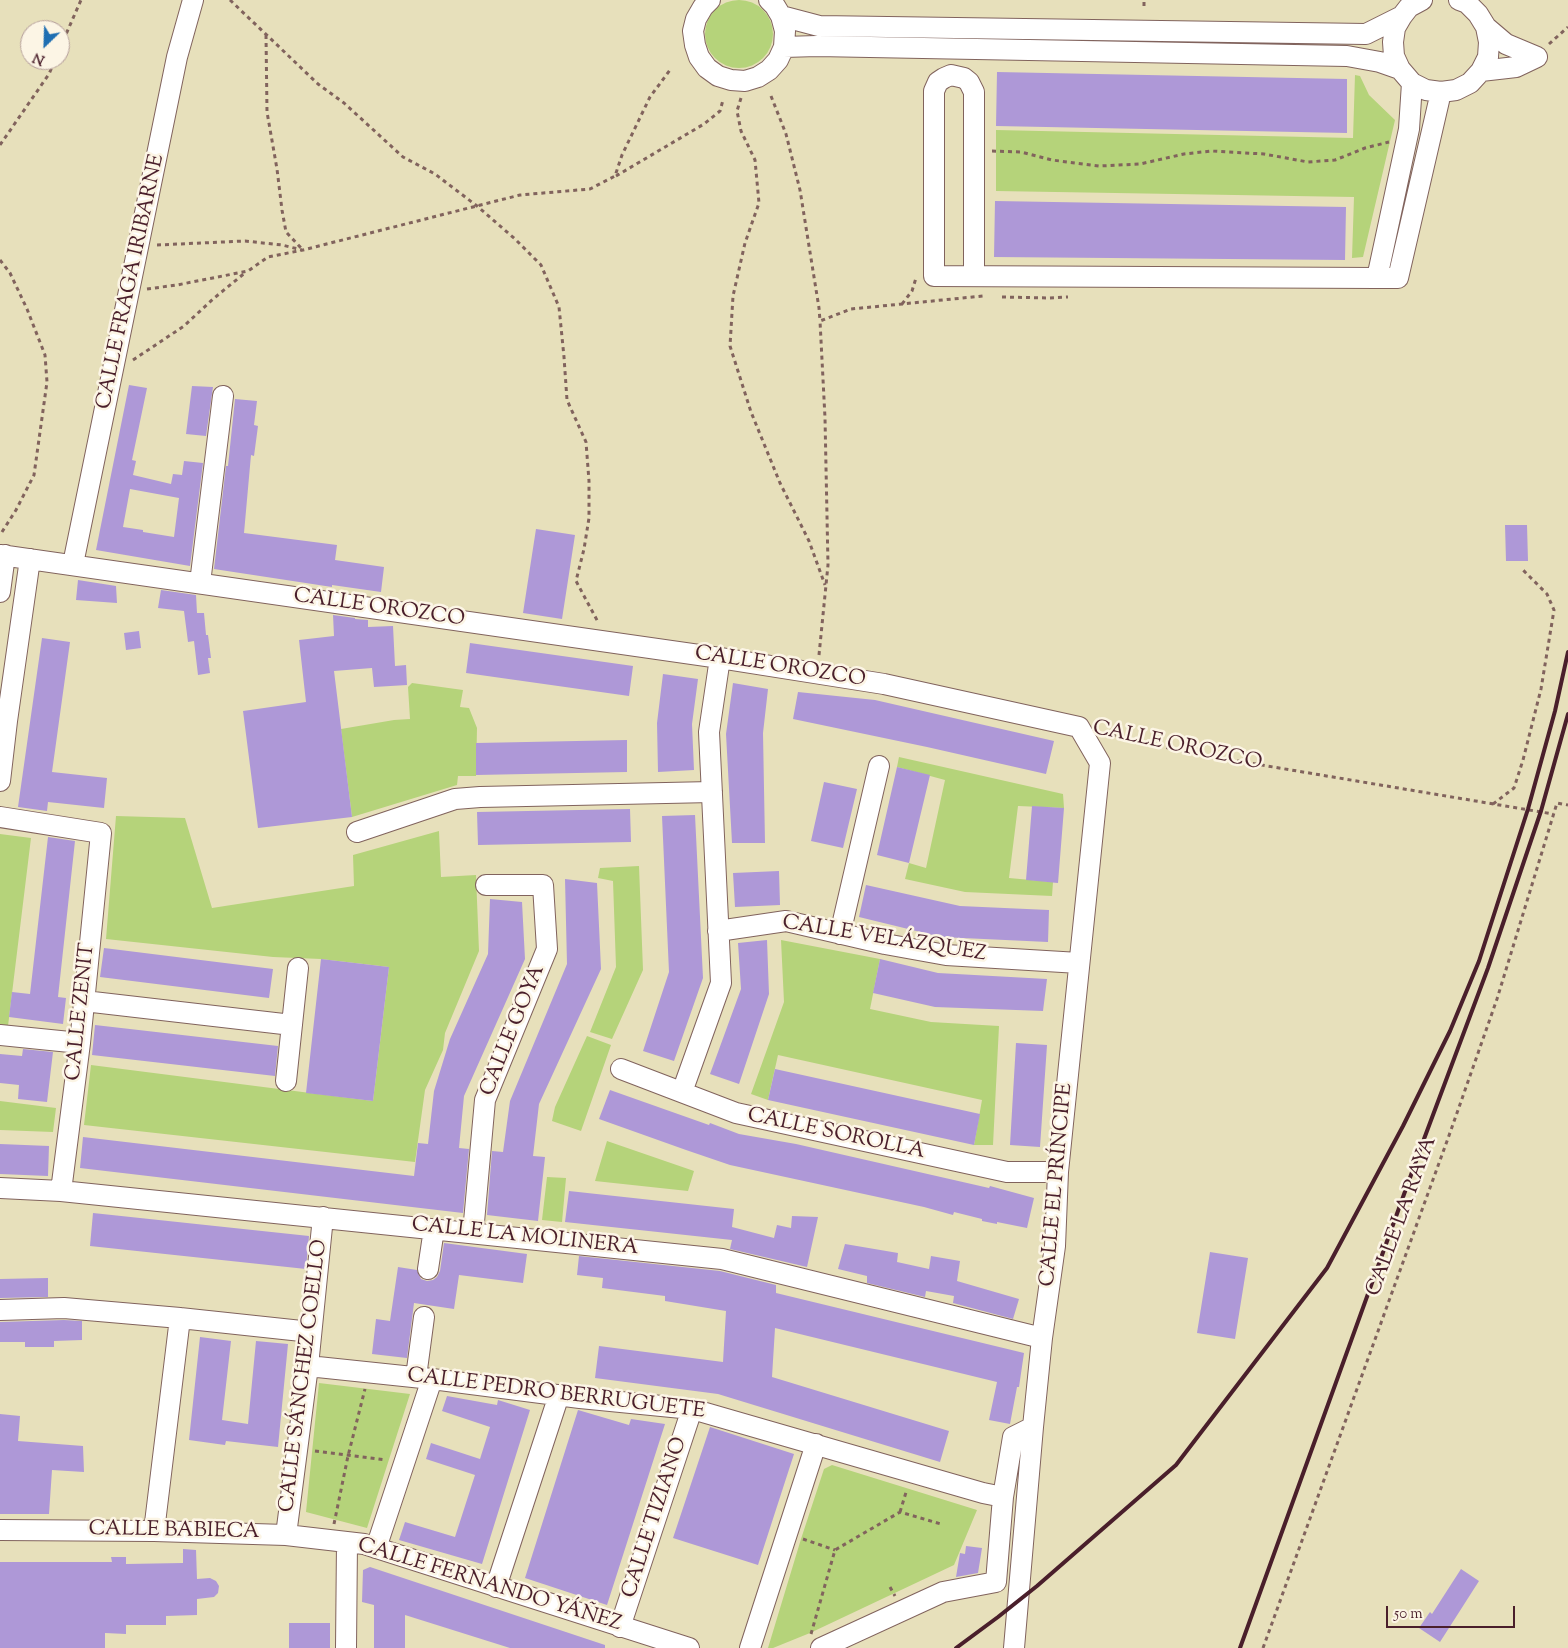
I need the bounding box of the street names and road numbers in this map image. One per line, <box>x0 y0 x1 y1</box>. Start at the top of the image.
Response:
street label: CALLE FRAGA IRIBARNE <box>93 152 171 412</box>
street label: CALLE OROZCO <box>292 585 466 633</box>
street label: CALLE OROZCO <box>693 642 867 694</box>
street label: CALLE OROZCO <box>1090 717 1264 777</box>
street label: CALLE VELÁZQUEZ <box>780 911 988 969</box>
street label: CALLE ZENIT <box>62 942 102 1082</box>
street label: CALLE GOYA <box>476 962 552 1100</box>
street label: CALLE EL PRÍNCIPE <box>1037 1082 1079 1288</box>
street label: CALLE SOROLLA <box>745 1104 927 1166</box>
street label: CALLE LA RAYA <box>1362 1134 1444 1300</box>
street label: CALLE LA MOLINERA <box>410 1214 640 1262</box>
street label: CALLE SÁNCHEZ COELLO <box>276 1238 334 1514</box>
street label: CALLE PEDRO BERRUGUETE <box>406 1364 706 1426</box>
street label: CALLE TIZIANO <box>618 1434 694 1602</box>
street label: CALLE BABIECA <box>88 1518 260 1546</box>
street label: CALLE FERNANDO YÁÑEZ <box>354 1534 624 1638</box>

